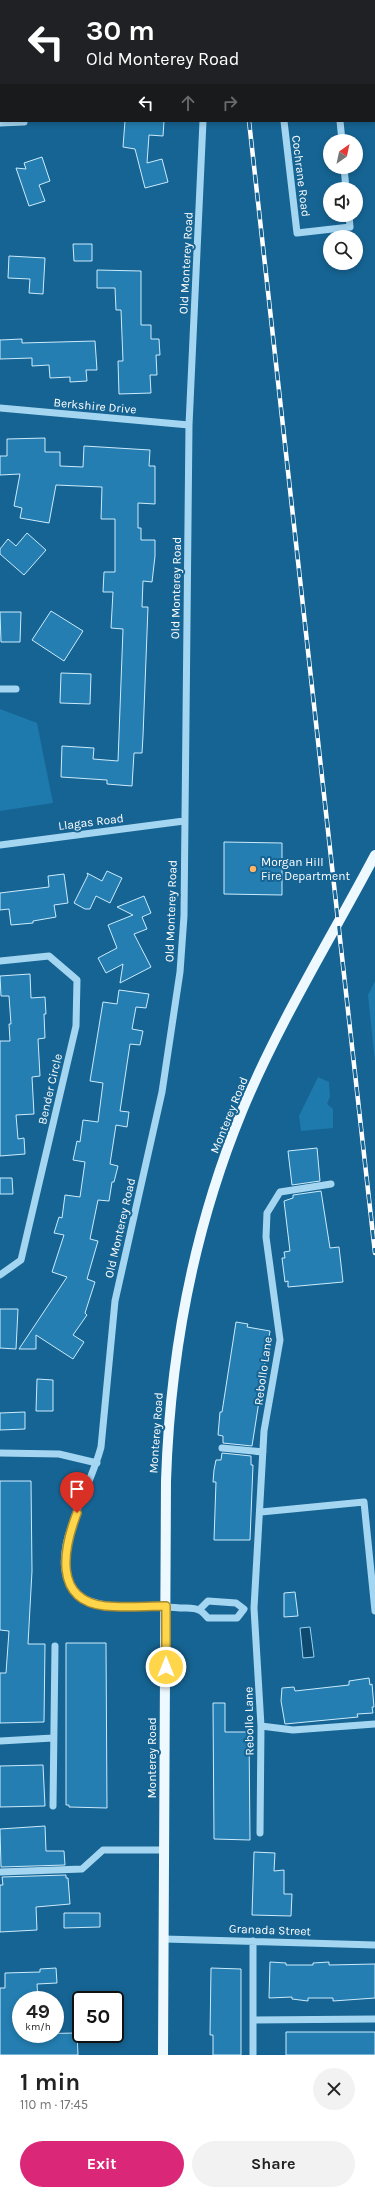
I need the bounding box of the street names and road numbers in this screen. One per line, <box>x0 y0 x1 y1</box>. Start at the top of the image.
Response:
street label: Cochrane Road <box>289 134 313 218</box>
street label: Old Monterey Road <box>176 212 196 314</box>
street label: Berkshire Drive <box>53 395 137 417</box>
street label: Old Monterey Road <box>168 537 184 639</box>
street label: Llagas Road <box>58 811 124 833</box>
street label: Old Monterey Road <box>162 860 180 962</box>
street label: Bender Circle <box>35 1052 65 1126</box>
street label: Monterey Road <box>207 1075 251 1155</box>
street label: Old Monterey Road <box>102 1177 138 1279</box>
street label: Rebollo Lane <box>251 1336 275 1406</box>
street label: Monterey Road <box>146 1392 166 1474</box>
street label: Rebollo Lane <box>241 1686 257 1756</box>
street label: Monterey Road <box>145 1717 159 1799</box>
street label: Granada Street <box>229 1922 312 1938</box>

